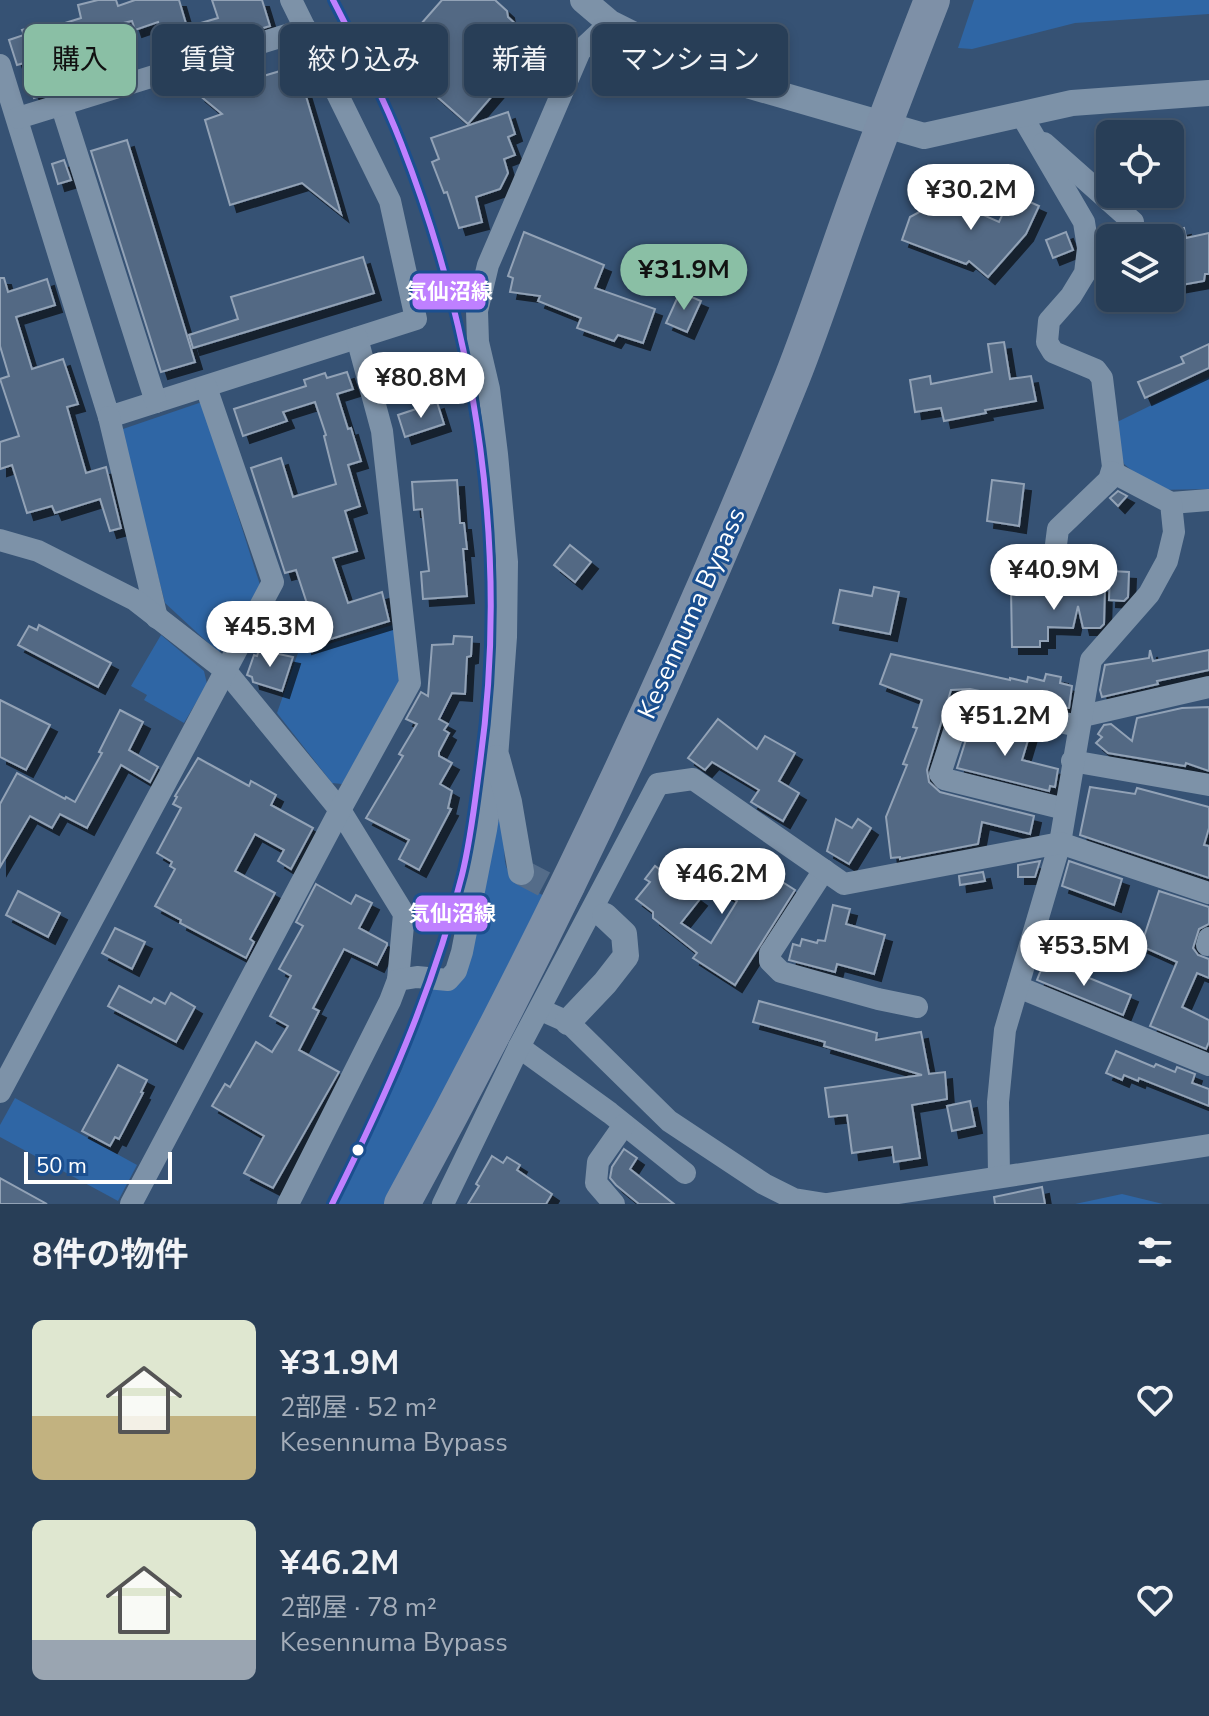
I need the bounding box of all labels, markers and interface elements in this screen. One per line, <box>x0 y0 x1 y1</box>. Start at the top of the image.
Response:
chip: 購入 <box>24 24 136 96</box>
chip: 賃貸 <box>152 24 264 96</box>
chip: 絞り込み <box>280 24 448 96</box>
chip: 新着 <box>464 24 576 96</box>
chip: マンション <box>592 24 788 96</box>
map controls <box>1096 120 1184 312</box>
button: locate <box>1096 120 1184 208</box>
pin: ¥30.2M <box>906 164 1036 232</box>
text: ¥30.2M <box>925 172 1017 207</box>
button: layers <box>1096 224 1184 312</box>
pin: ¥31.9M <box>619 244 749 312</box>
text: ¥31.9M <box>638 252 730 287</box>
line badge: 気仙沼線 <box>411 272 487 311</box>
text: 気仙沼線 <box>405 277 493 307</box>
pin: ¥80.8M <box>356 352 486 420</box>
text: ¥80.8M <box>375 360 467 395</box>
street label: Kesennuma Bypass <box>629 502 754 724</box>
pin: ¥40.9M <box>989 544 1119 612</box>
text: ¥40.9M <box>1008 552 1100 587</box>
pin: ¥45.3M <box>205 601 335 669</box>
text: ¥45.3M <box>224 609 316 644</box>
pin: ¥51.2M <box>940 690 1070 758</box>
text: ¥51.2M <box>959 698 1051 733</box>
pin: ¥46.2M <box>657 848 787 916</box>
text: ¥46.2M <box>676 856 768 891</box>
line badge: 気仙沼線 <box>414 894 489 933</box>
text: 気仙沼線 <box>408 899 496 929</box>
pin: ¥53.5M <box>1019 920 1149 988</box>
text: ¥53.5M <box>1038 928 1130 963</box>
unlabelled marker <box>350 1142 366 1158</box>
scale bar <box>24 1148 172 1184</box>
text: 50 m <box>36 1151 87 1181</box>
icon: filters <box>1133 1230 1177 1274</box>
text: 8件の物件 <box>32 1232 188 1278</box>
text: ¥31.9M <box>280 1340 400 1386</box>
icon: home <box>96 1352 192 1448</box>
icon: heart <box>1133 1378 1177 1422</box>
text: 2部屋 · 52 m² <box>280 1390 437 1425</box>
text: Kesennuma Bypass <box>280 1425 508 1460</box>
text: ¥46.2M <box>280 1540 400 1586</box>
icon: home <box>96 1552 192 1648</box>
icon: heart <box>1133 1578 1177 1622</box>
text: 2部屋 · 78 m² <box>280 1590 437 1625</box>
text: Kesennuma Bypass <box>280 1625 508 1660</box>

